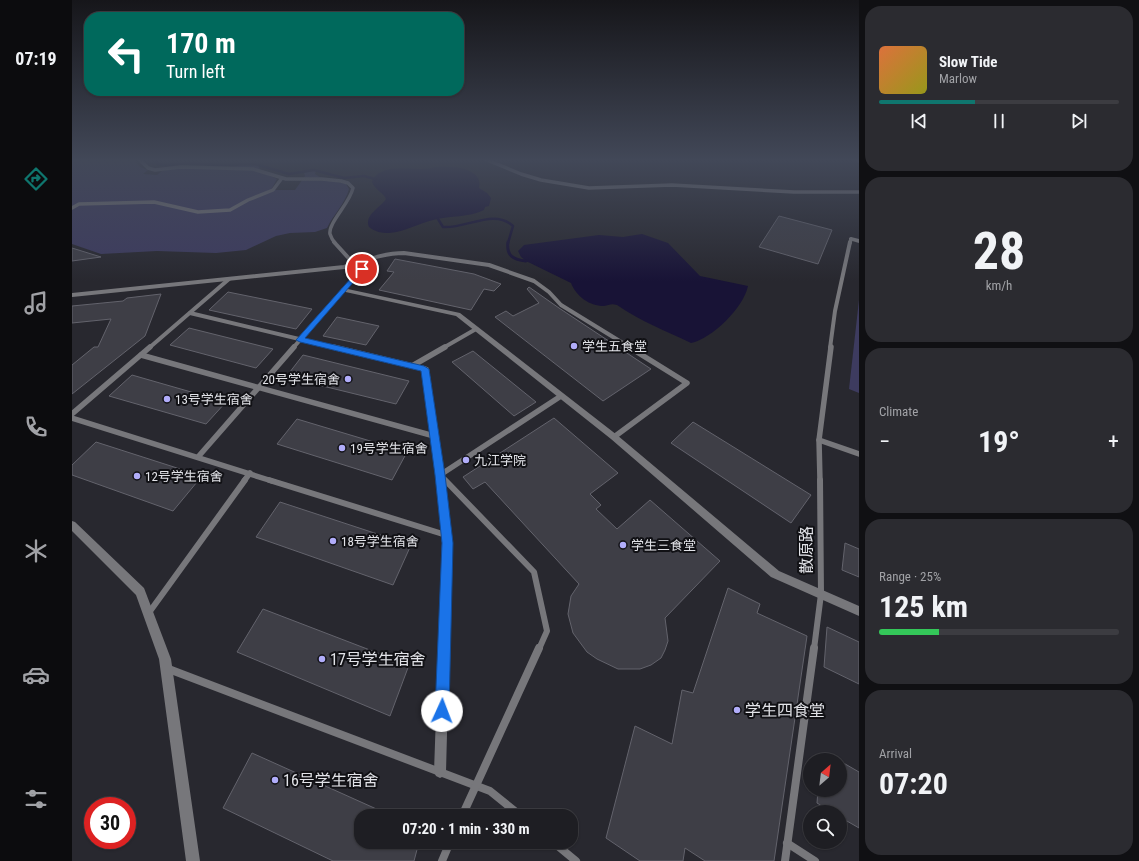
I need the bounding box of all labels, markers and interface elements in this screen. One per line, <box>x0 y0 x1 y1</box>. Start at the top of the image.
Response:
text: 170 m <box>166 27 236 60</box>
icon: left <box>100 28 152 80</box>
text: 07:19 <box>15 48 57 69</box>
text: Slow Tide <box>939 53 997 71</box>
text: Turn left <box>166 61 225 82</box>
text: Marlow <box>939 71 977 86</box>
icon: previous <box>908 110 930 132</box>
icon: pause <box>988 110 1010 132</box>
icon: next <box>1068 110 1090 132</box>
icon: directions <box>22 165 50 193</box>
text: 28 <box>973 221 1025 282</box>
pin <box>345 252 379 286</box>
icon: arrive <box>351 258 373 280</box>
text: km/h <box>986 278 1012 293</box>
icon: music <box>22 289 50 317</box>
place label: 学生五食堂 <box>582 339 647 354</box>
marker: 学生五食堂 <box>569 341 579 351</box>
place label: 20号学生宿舍 <box>262 372 340 387</box>
marker: 20号学生宿舍 <box>343 374 353 384</box>
place label: 13号学生宿舍 <box>175 392 253 407</box>
marker: 13号学生宿舍 <box>162 394 172 404</box>
text: Climate <box>879 404 918 419</box>
icon: phone <box>22 413 50 441</box>
text: 19° <box>978 424 1020 459</box>
text: − <box>879 429 890 454</box>
text: + <box>1108 429 1119 454</box>
place label: 19号学生宿舍 <box>350 441 428 456</box>
marker: 19号学生宿舍 <box>337 443 347 453</box>
place label: 九江学院 <box>474 453 526 468</box>
marker: 九江学院 <box>461 455 471 465</box>
place label: 12号学生宿舍 <box>145 469 223 484</box>
marker: 12号学生宿舍 <box>132 471 142 481</box>
street label: 散原路 <box>797 526 816 574</box>
place label: 18号学生宿舍 <box>341 534 419 549</box>
marker: 18号学生宿舍 <box>328 536 338 546</box>
icon: climate <box>22 537 50 565</box>
place label: 学生三食堂 <box>631 538 696 553</box>
marker: 学生三食堂 <box>618 540 628 550</box>
text: Range · 25% <box>879 569 941 584</box>
text: 125 km <box>879 589 968 624</box>
place label: 17号学生宿舍 <box>330 650 426 669</box>
marker: 17号学生宿舍 <box>317 654 327 664</box>
icon: car <box>22 661 50 689</box>
position arrow <box>421 690 463 732</box>
place label: 学生四食堂 <box>745 701 825 720</box>
marker: 学生四食堂 <box>732 705 742 715</box>
text: Arrival <box>879 746 912 761</box>
north arrow <box>803 753 847 797</box>
map controls <box>803 753 847 849</box>
text: 07:20 <box>879 766 948 801</box>
place label: 16号学生宿舍 <box>283 771 379 790</box>
marker: 16号学生宿舍 <box>270 775 280 785</box>
icon: filters <box>22 785 50 813</box>
speed limit sign: 30 <box>84 797 136 849</box>
button: search <box>803 805 847 849</box>
text: 07:20 · 1 min · 330 m <box>402 820 530 838</box>

